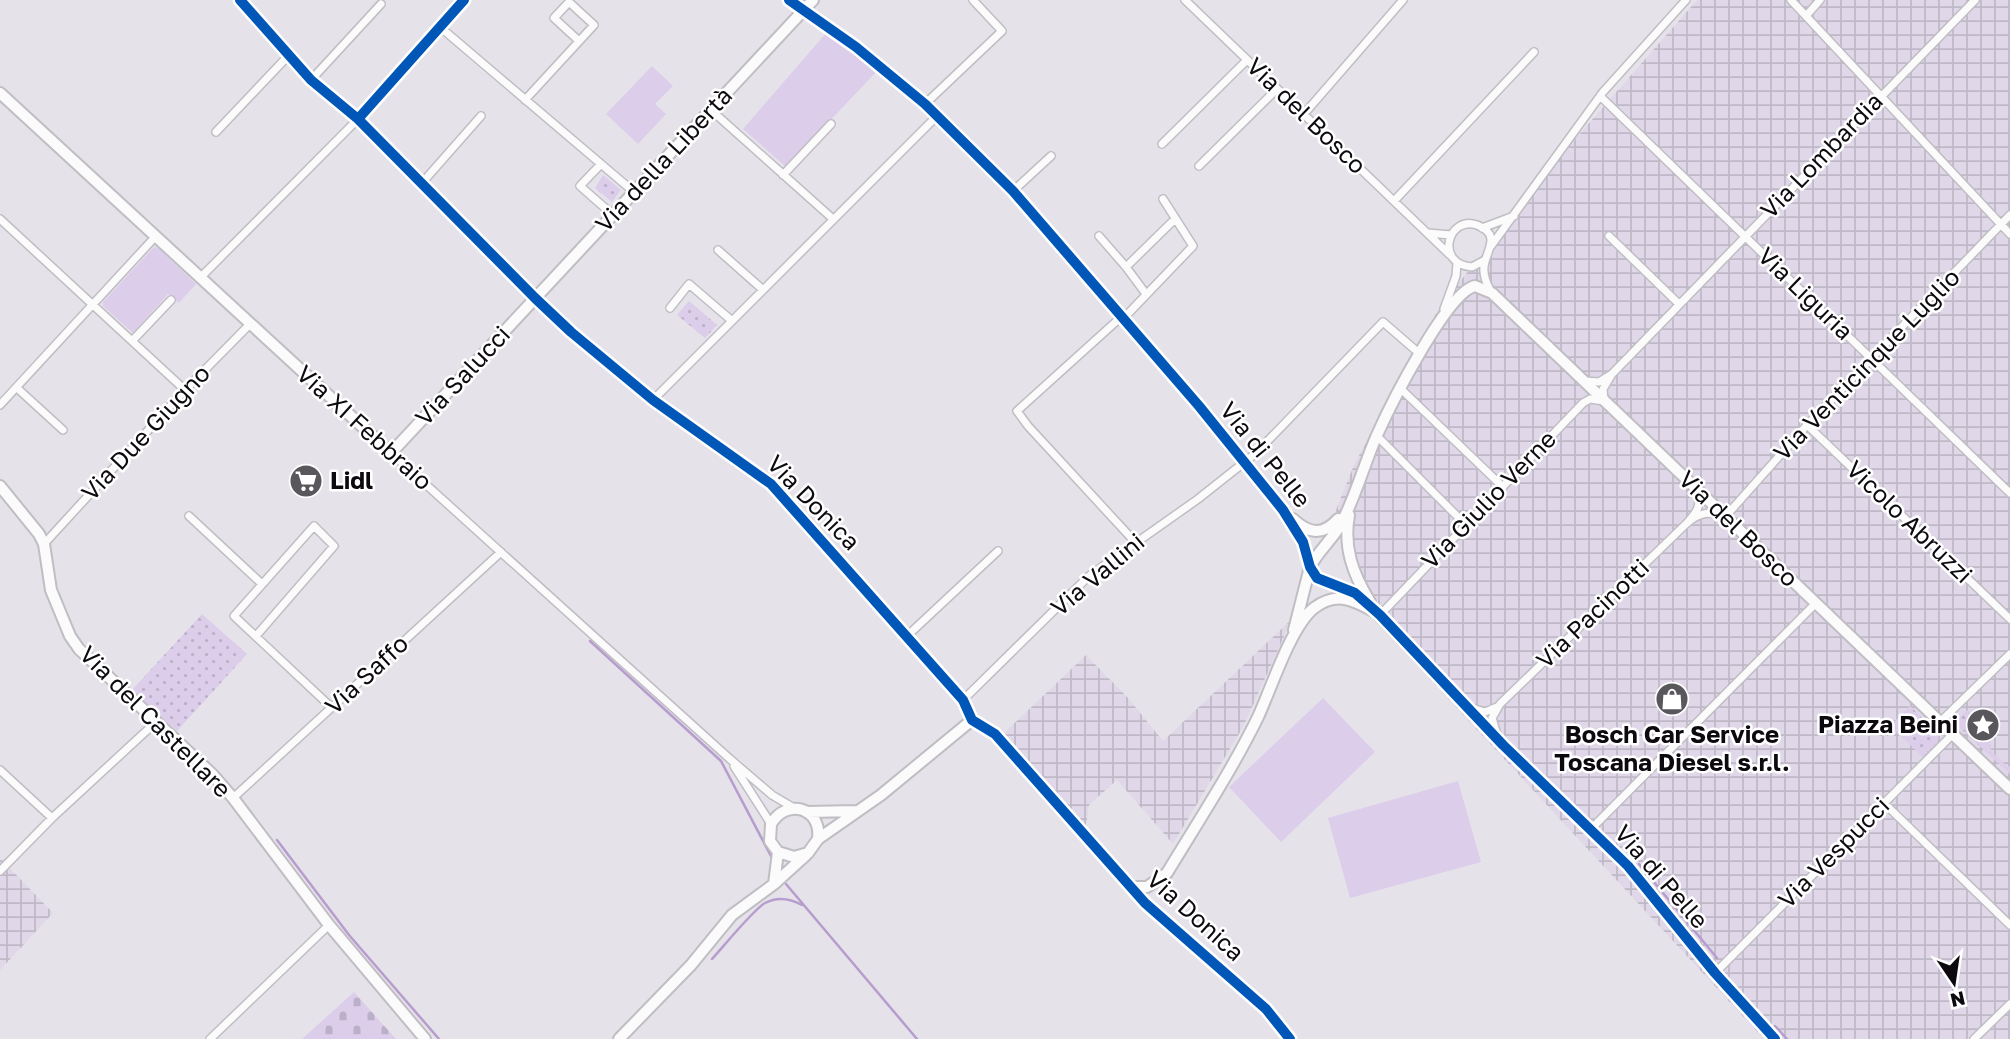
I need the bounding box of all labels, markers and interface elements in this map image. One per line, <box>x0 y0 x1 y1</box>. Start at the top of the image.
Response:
street label: Via del Bosco <box>1241 51 1373 179</box>
street label: Via della Libertà <box>588 81 737 237</box>
street label: Via Lombardia <box>1754 86 1888 224</box>
street label: Via Liguria <box>1753 241 1860 345</box>
street label: Via Venticinque Luglio <box>1767 262 1965 466</box>
street label: Via Salucci <box>408 319 515 431</box>
street label: Via Due Giugno <box>75 358 215 506</box>
street label: Via XI Febbraio <box>291 358 439 495</box>
street label: Via di Pelle <box>1215 395 1318 513</box>
street label: Via Giulio Verne <box>1415 424 1561 574</box>
street label: Via Donica <box>762 448 867 556</box>
street label: Vicolo Abruzzi <box>1841 454 1979 588</box>
supermarket icon: Lidl <box>287 462 325 500</box>
street label: Via del Bosco <box>1673 464 1805 592</box>
place label: Lidl <box>330 465 373 494</box>
street label: Via Vallini <box>1044 526 1150 621</box>
street label: Via Pacinotti <box>1530 552 1654 674</box>
street label: Via Saffo <box>318 628 414 720</box>
street label: Via del Castellare <box>74 639 238 803</box>
shop icon: Bosch Car Service Toscana Diesel s.r.l. <box>1653 680 1691 718</box>
place icon: Piazza Beini <box>1964 706 2002 744</box>
place label: Piazza Beini <box>1818 709 1958 738</box>
place label: Bosch Car Service Toscana Diesel s.r.l. <box>1554 719 1790 776</box>
street label: Via Vespucci <box>1771 790 1895 914</box>
street label: Via di Pelle <box>1609 818 1715 934</box>
street label: Via Donica <box>1141 864 1251 966</box>
north arrow <box>1919 948 1989 1018</box>
text: N <box>1948 987 1968 1013</box>

